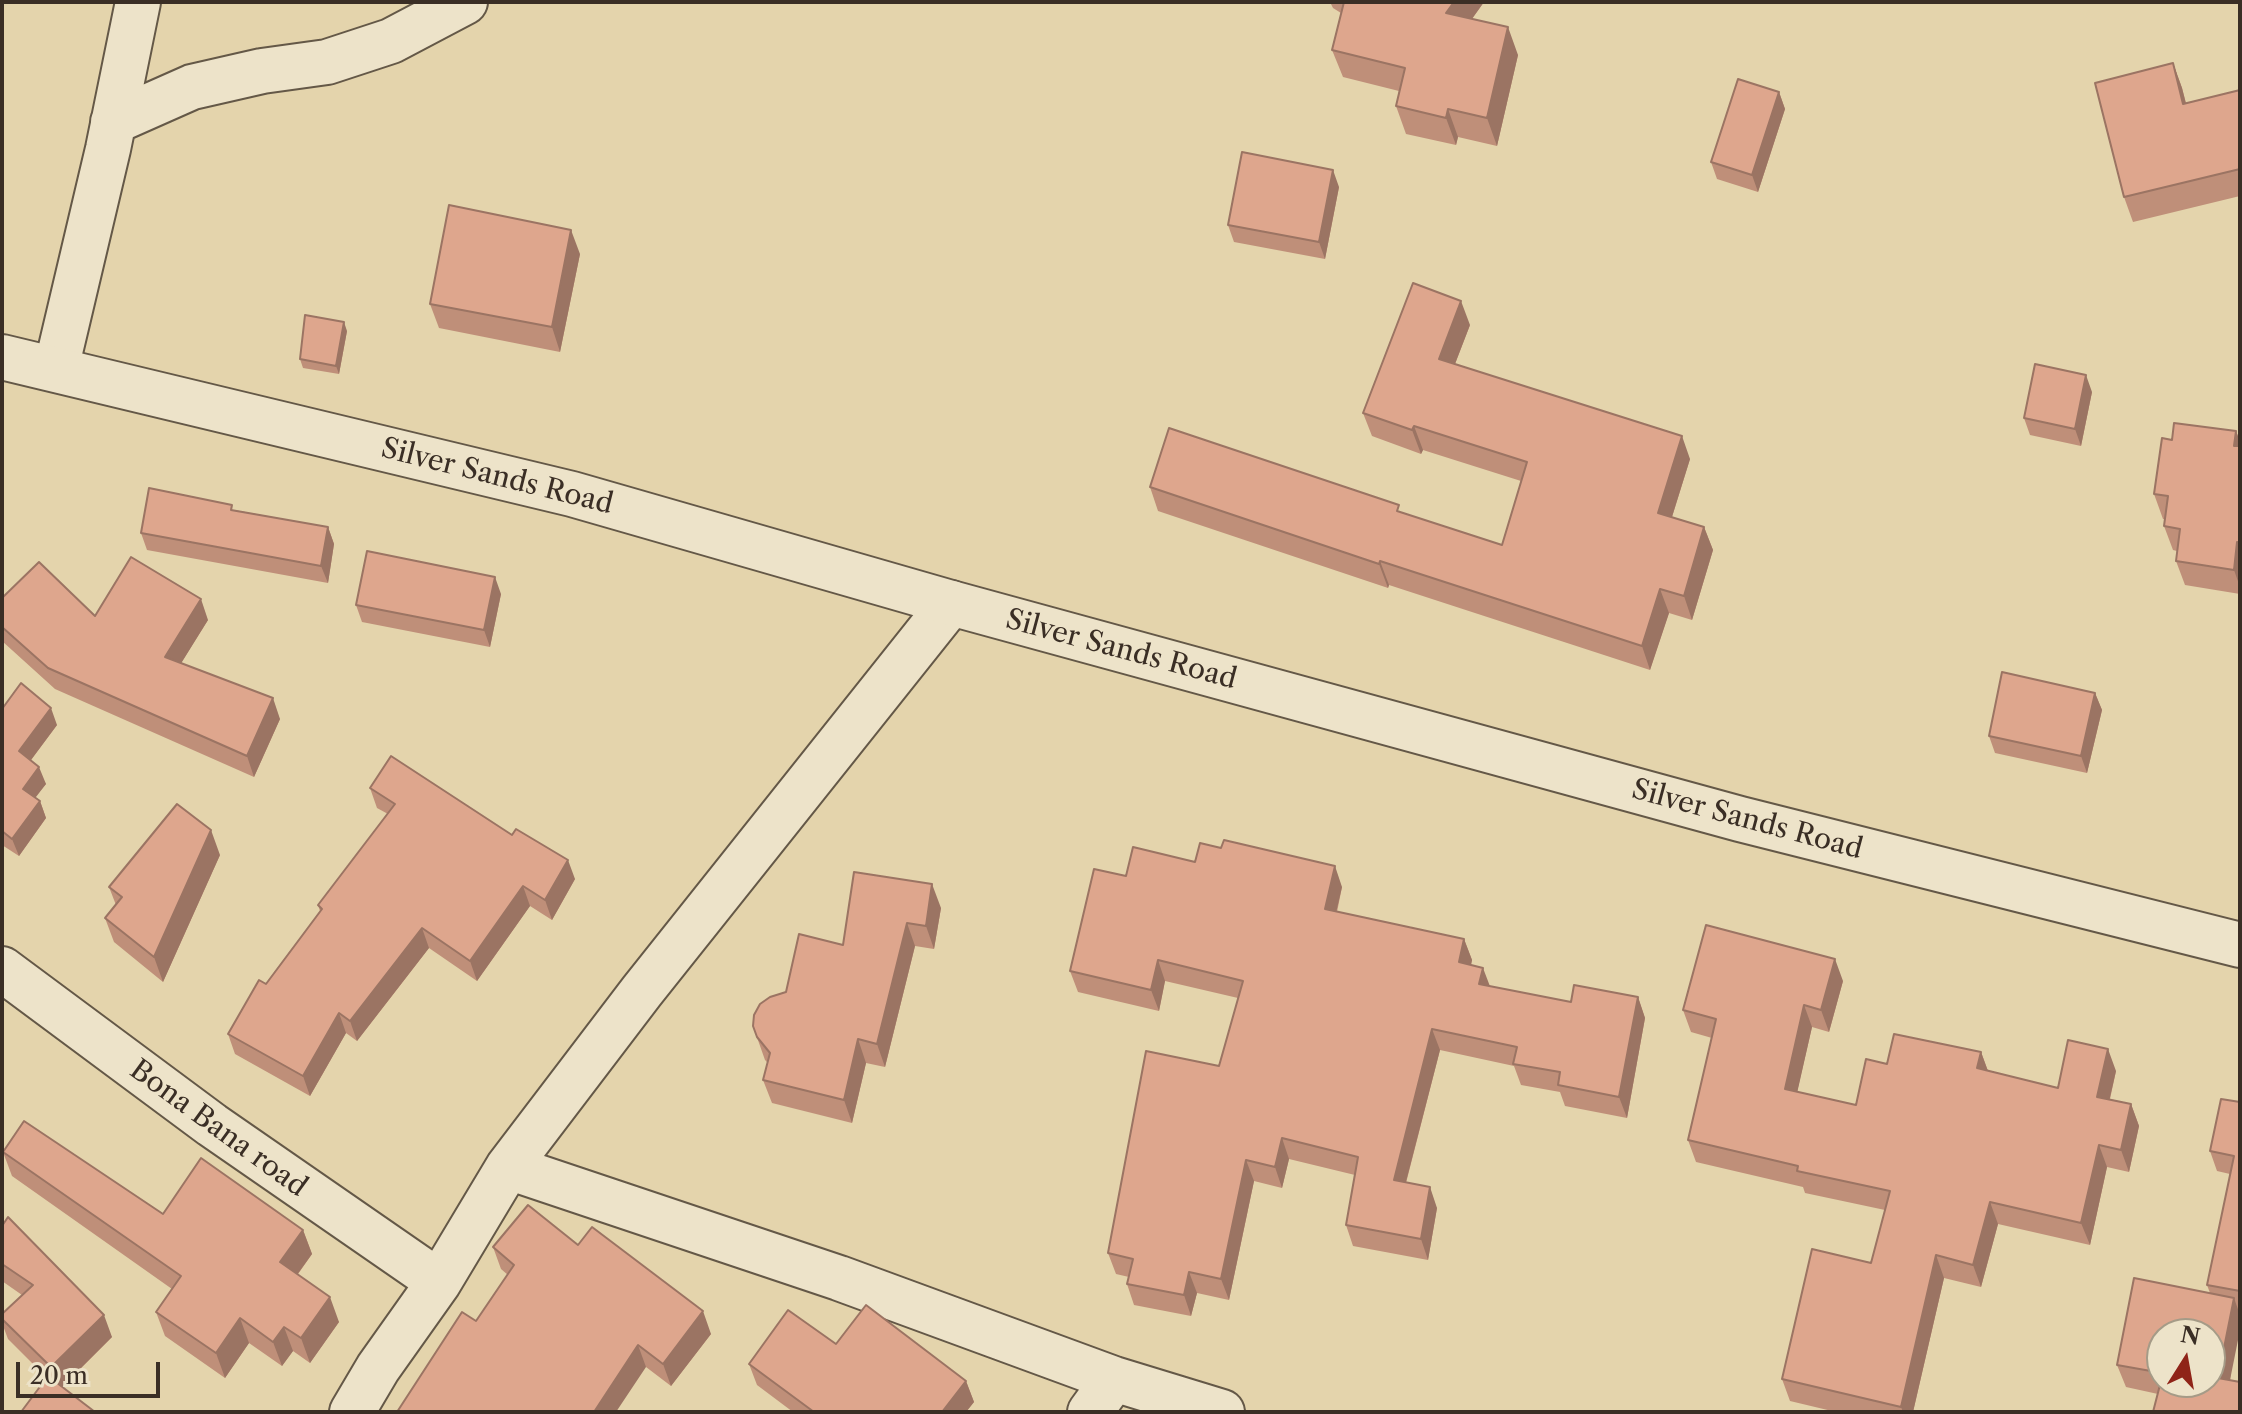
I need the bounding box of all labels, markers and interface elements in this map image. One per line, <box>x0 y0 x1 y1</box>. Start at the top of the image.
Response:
street label: Silver Sands Road <box>378 432 616 522</box>
street label: Silver Sands Road <box>1002 603 1240 697</box>
street label: Silver Sands Road <box>1628 773 1866 867</box>
street label: Bona Bana road <box>123 1053 313 1205</box>
north arrow <box>2146 1318 2226 1398</box>
text: N <box>2178 1321 2202 1351</box>
scale bar <box>20 1346 164 1396</box>
text: 20 m <box>30 1361 88 1390</box>

